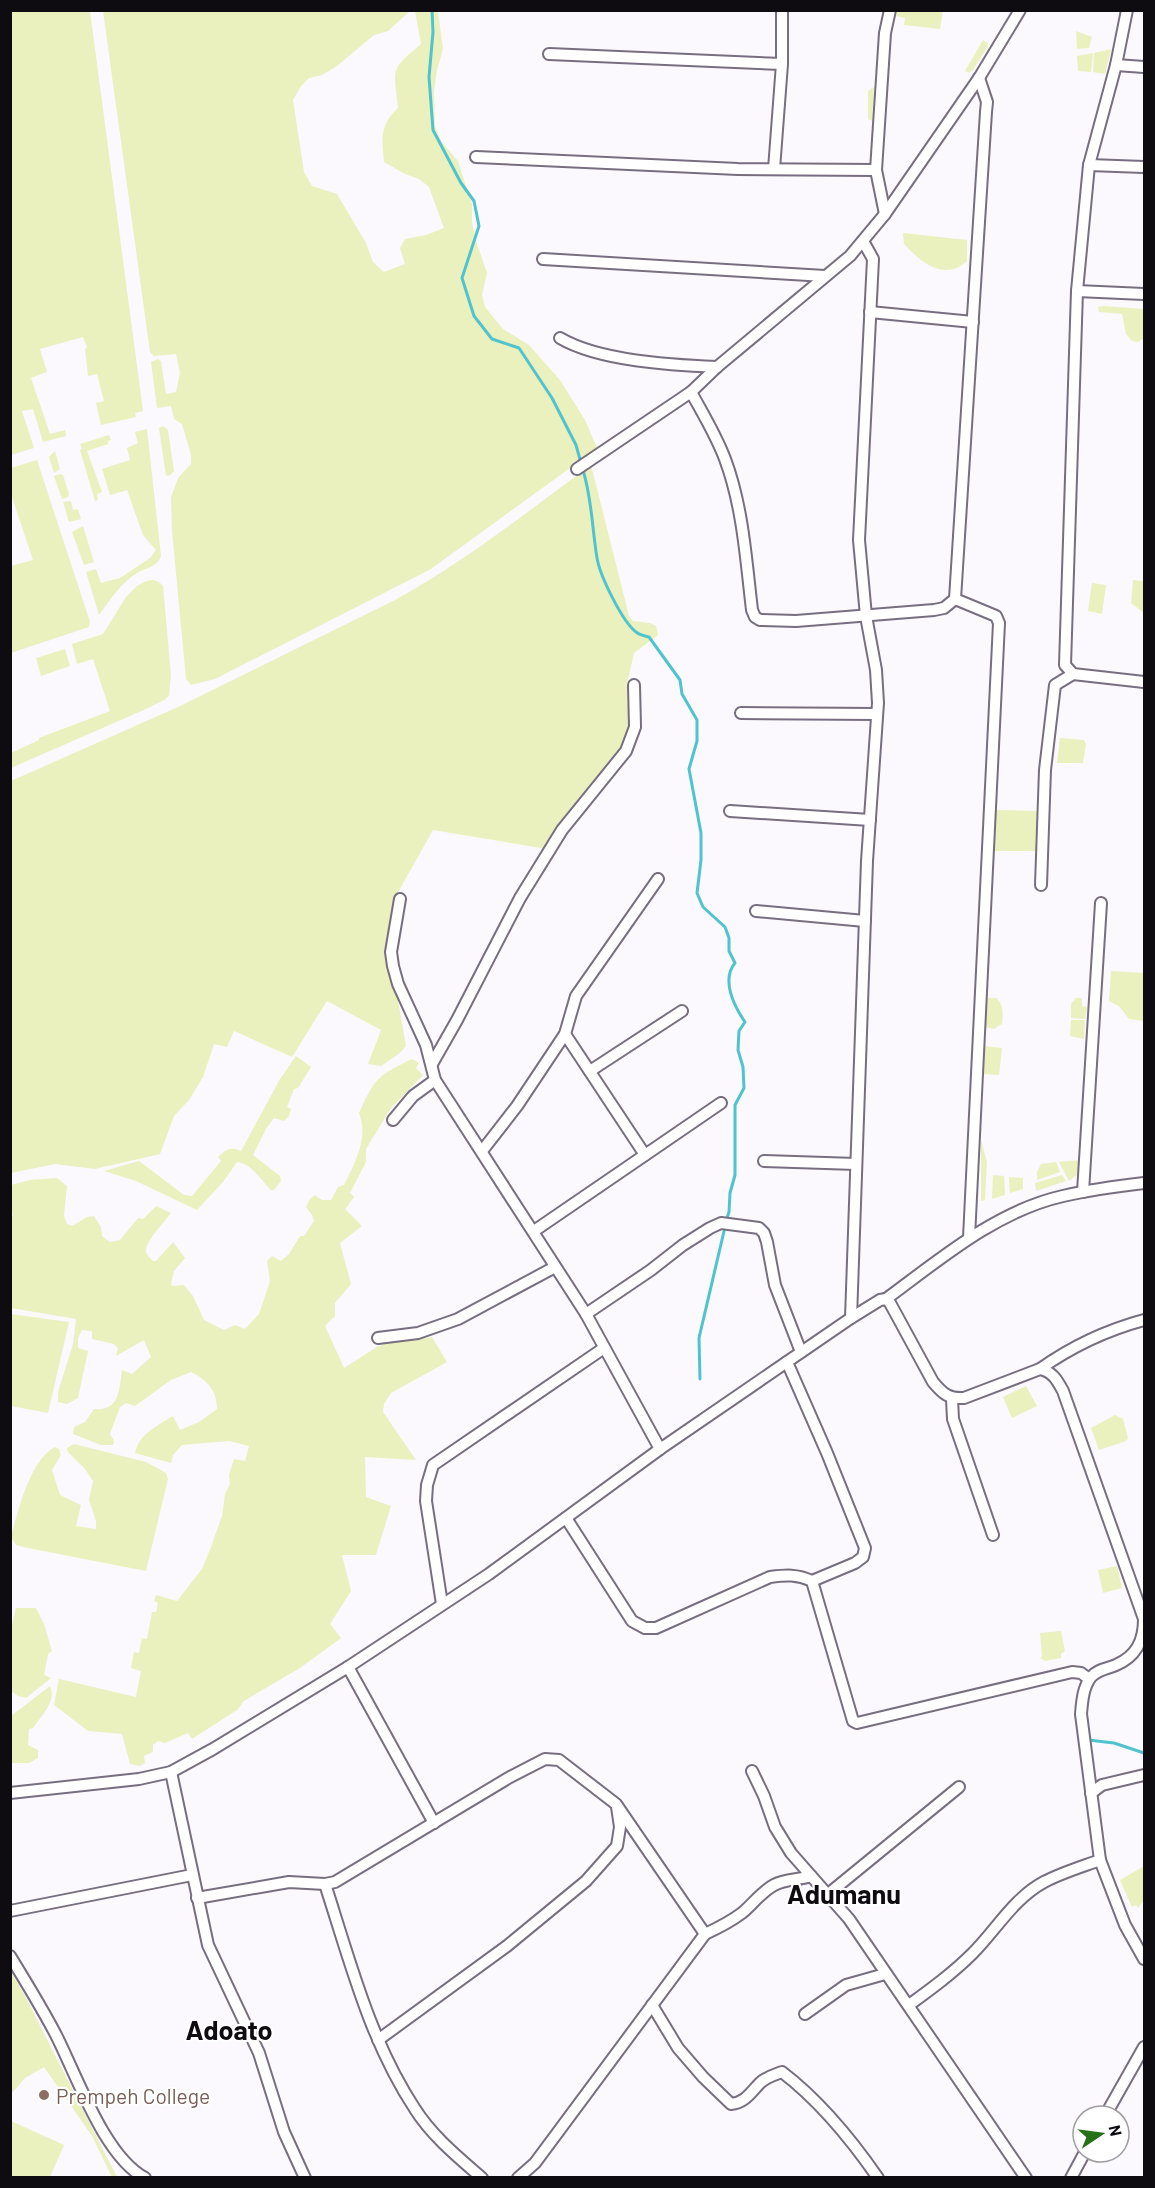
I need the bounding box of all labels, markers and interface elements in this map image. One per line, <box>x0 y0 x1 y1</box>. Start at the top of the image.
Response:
district label: Adumanu <box>787 1877 901 1909</box>
district label: Adoato <box>185 2013 273 2045</box>
place label: Prempeh College <box>56 2083 210 2108</box>
marker: Prempeh College <box>37 2088 51 2102</box>
north arrow <box>1071 2104 1131 2164</box>
text: N <box>1106 2123 1127 2138</box>

